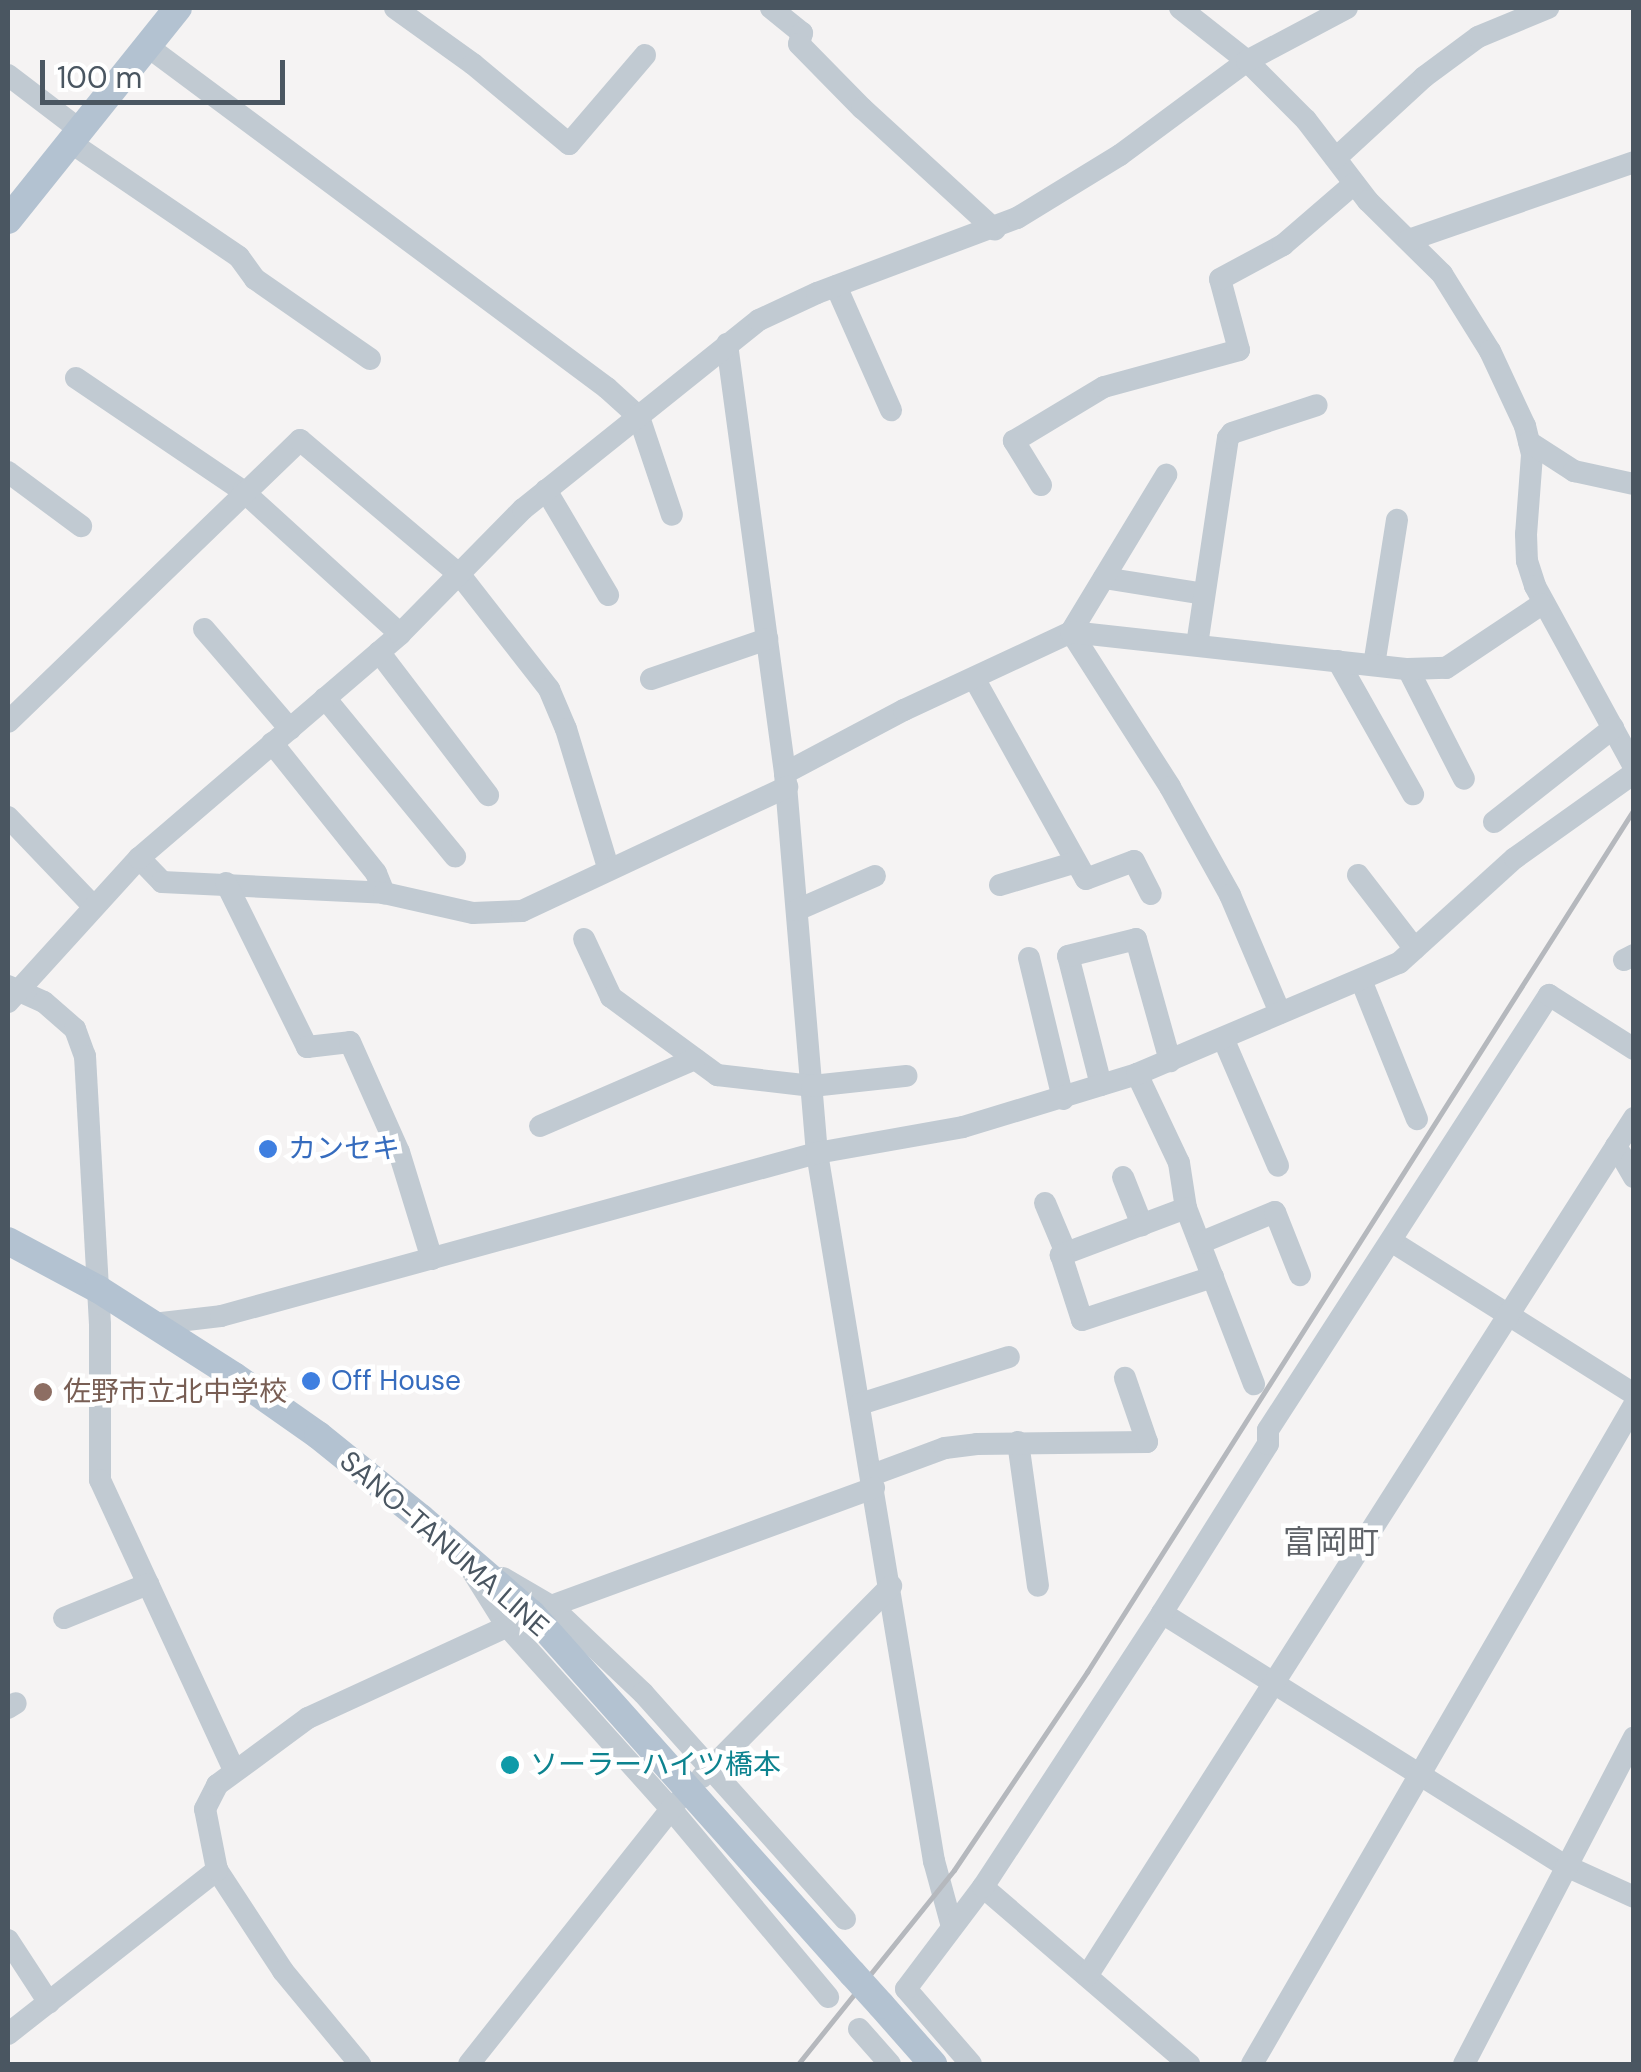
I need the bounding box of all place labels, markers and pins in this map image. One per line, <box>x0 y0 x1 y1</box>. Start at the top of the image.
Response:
place label: カンセキ <box>288 1132 400 1166</box>
marker: カンセキ <box>257 1138 279 1160</box>
place label: Off House <box>331 1364 461 1398</box>
marker: Off House <box>300 1370 322 1392</box>
place label: 佐野市立北中学校 <box>63 1375 287 1409</box>
marker: 佐野市立北中学校 <box>32 1381 54 1403</box>
place label: ソーラーハイツ橋本 <box>530 1748 782 1782</box>
marker: ソーラーハイツ橋本 <box>499 1754 521 1776</box>

